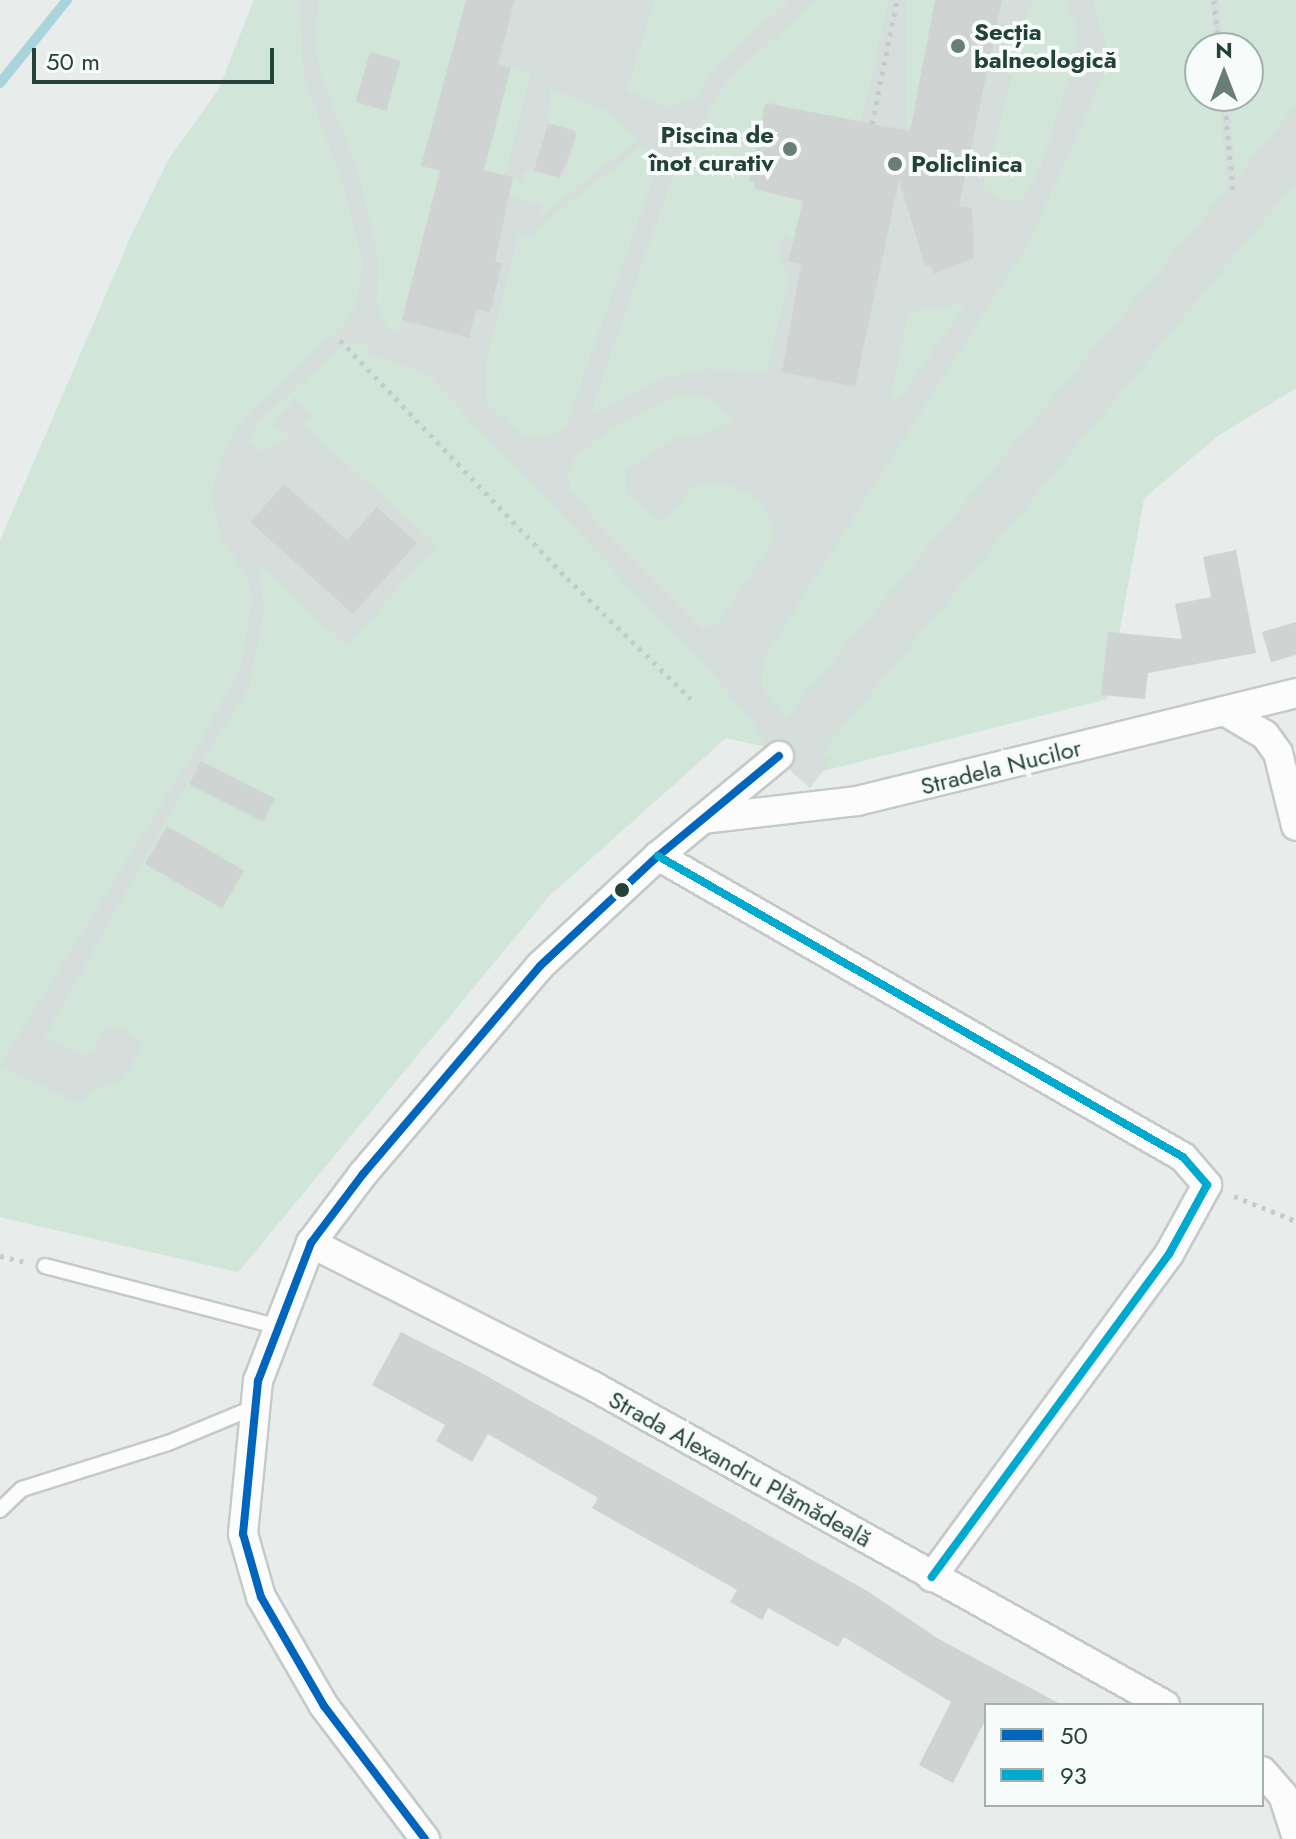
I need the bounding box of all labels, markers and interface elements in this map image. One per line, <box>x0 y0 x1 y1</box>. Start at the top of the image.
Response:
place label: Secția balneologică <box>974 18 1117 74</box>
scale bar <box>36 32 278 82</box>
north arrow <box>1184 32 1264 112</box>
text: N <box>1215 34 1233 66</box>
marker: Secția balneologică <box>949 37 967 55</box>
text: 50 m <box>46 44 100 79</box>
place label: Piscina de înot curativ <box>649 121 774 177</box>
marker: Piscina de înot curativ <box>781 140 799 158</box>
place label: Policlinica <box>911 150 1023 178</box>
marker: Policlinica <box>886 155 904 173</box>
street label: Stradela Nucilor <box>918 733 1084 801</box>
unlabelled marker <box>614 882 630 898</box>
street label: Strada Alexandru Plămădeală <box>604 1385 876 1553</box>
legend <box>984 1703 1264 1807</box>
text: 50 <box>1060 1718 1088 1753</box>
text: 93 <box>1060 1758 1087 1793</box>

